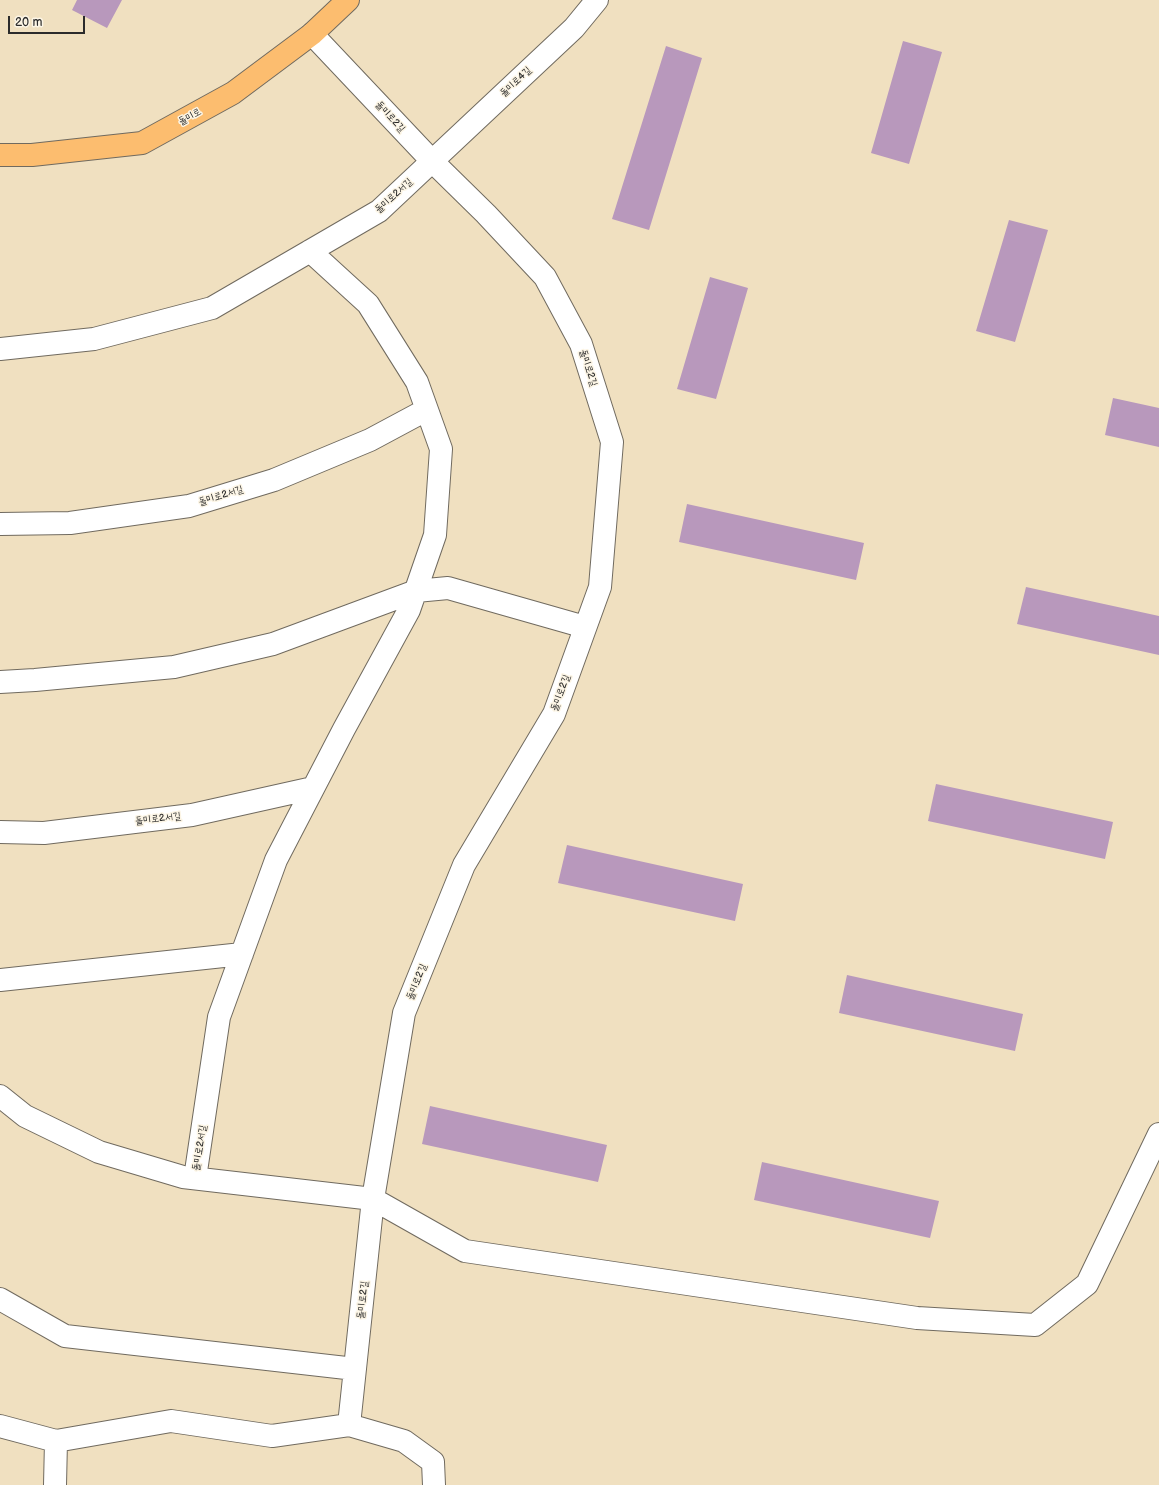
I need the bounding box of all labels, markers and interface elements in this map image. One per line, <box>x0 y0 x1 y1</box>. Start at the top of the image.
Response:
scale bar <box>10 8 87 34</box>
text: 20 m <box>15 15 42 30</box>
street label: 돌미로4길 <box>498 65 534 99</box>
street label: 돌미로2길 <box>373 99 407 135</box>
street label: 돌미로 <box>177 106 203 128</box>
street label: 돌미로2서길 <box>373 176 415 216</box>
street label: 돌미로2길 <box>576 348 600 388</box>
street label: 돌미로2서길 <box>197 484 245 508</box>
street label: 돌미로2길 <box>549 673 573 713</box>
street label: 돌미로2서길 <box>134 810 182 828</box>
street label: 돌미로2길 <box>404 962 430 1002</box>
street label: 돌미로2서길 <box>190 1124 210 1172</box>
street label: 돌미로2길 <box>355 1280 371 1320</box>

